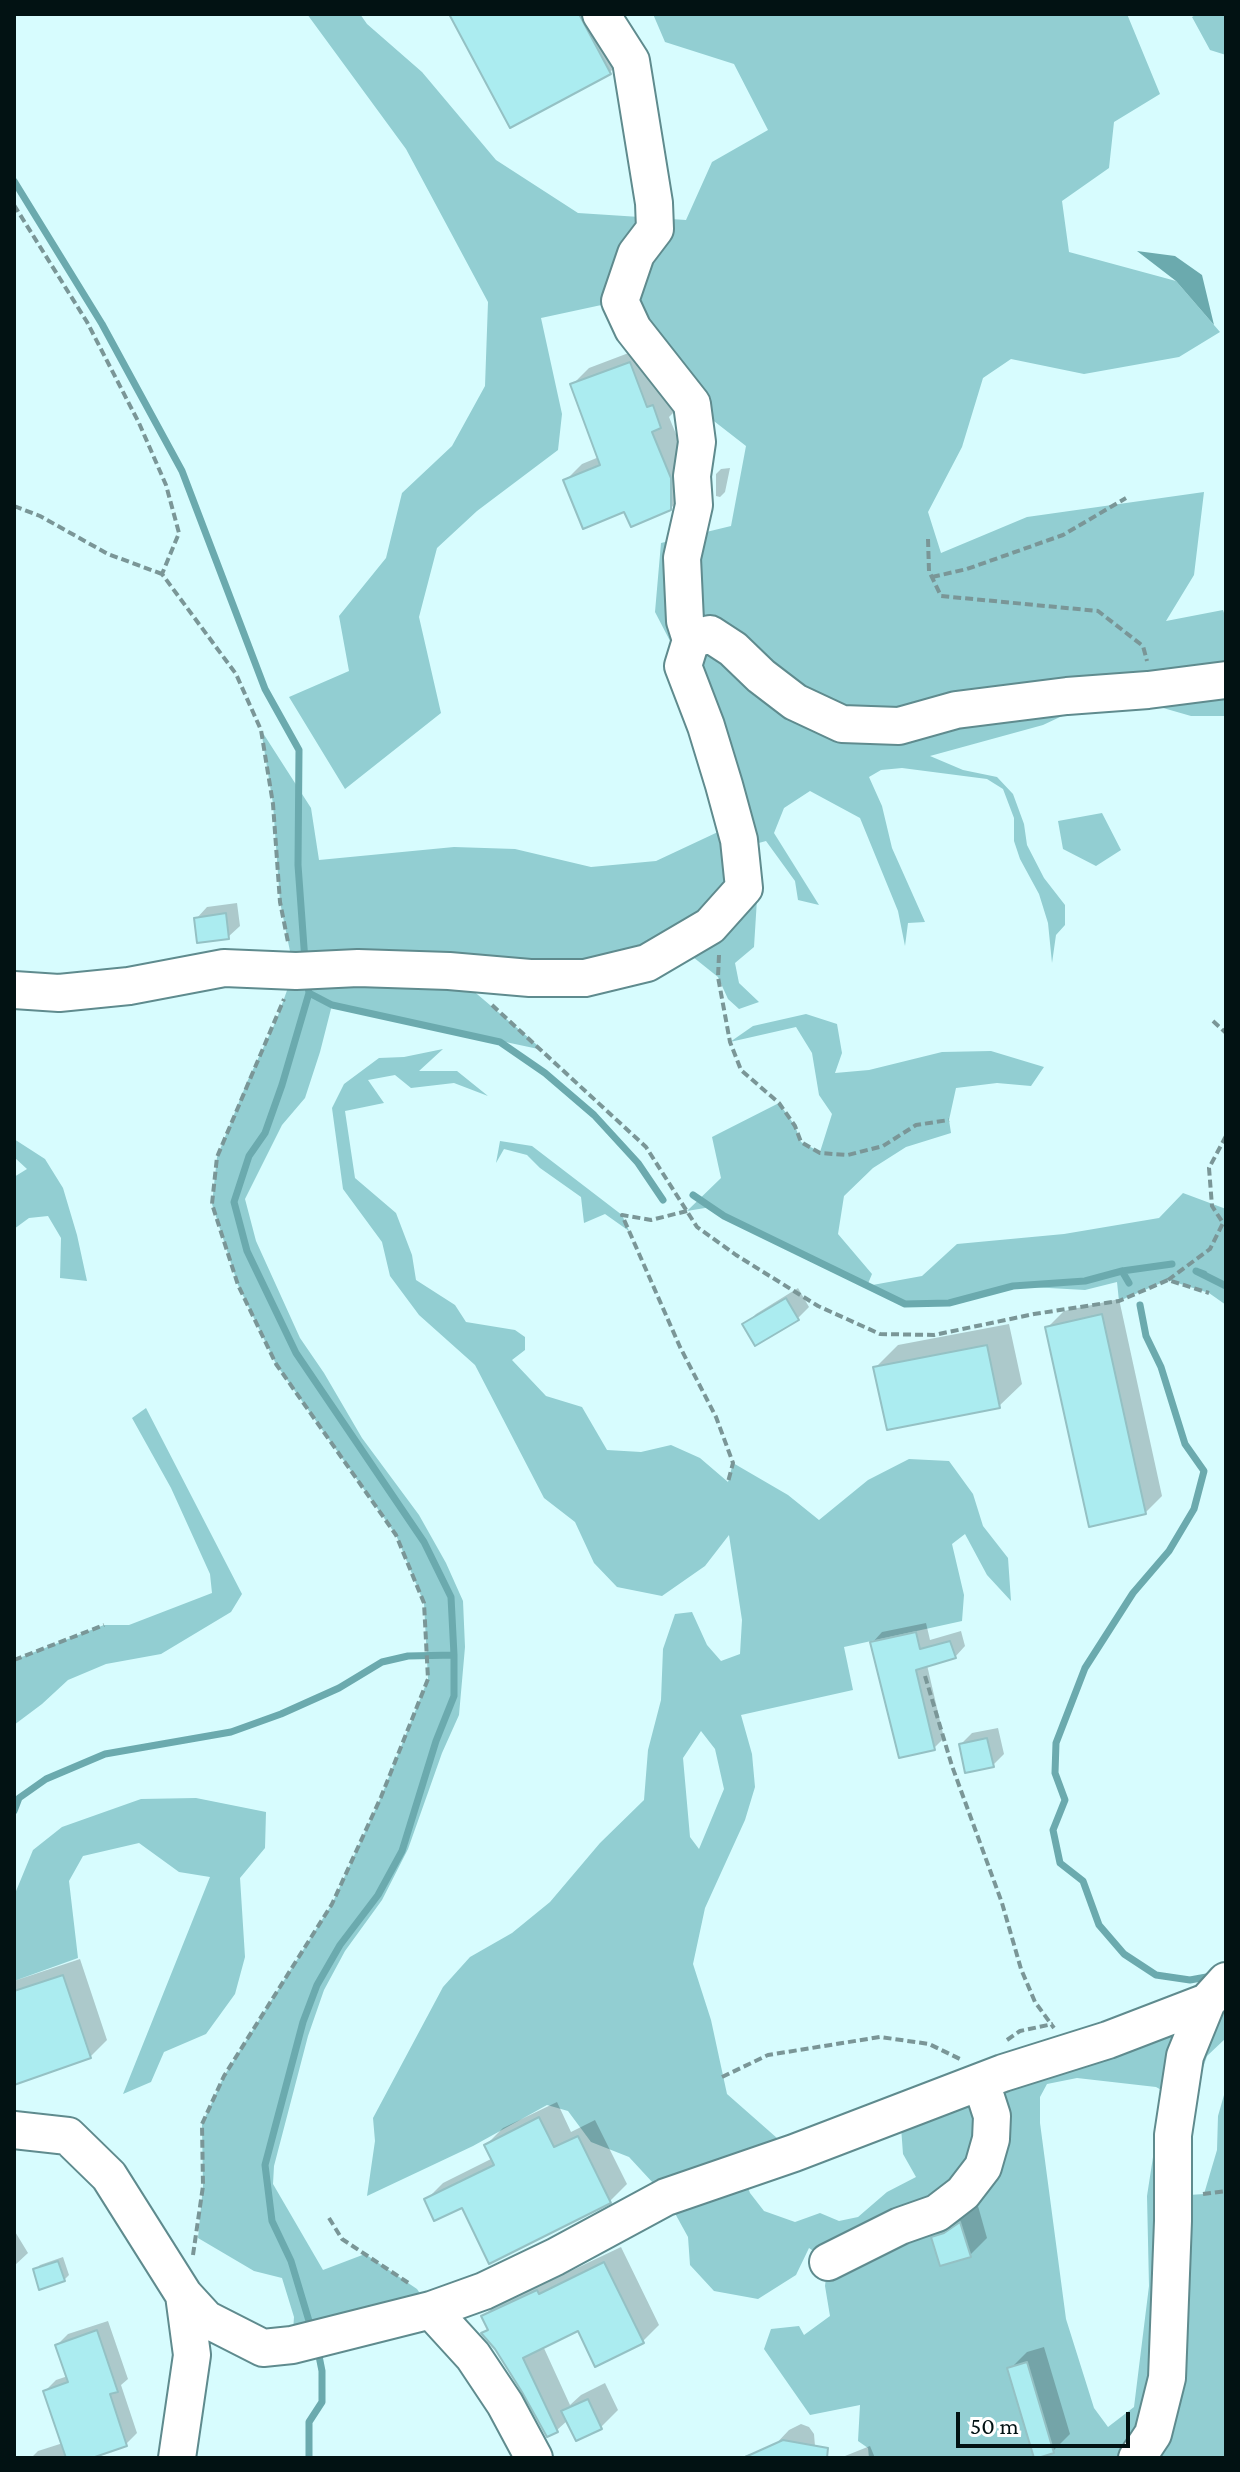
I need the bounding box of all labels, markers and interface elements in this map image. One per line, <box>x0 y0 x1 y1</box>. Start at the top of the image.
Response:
scale bar <box>960 2396 1134 2446</box>
text: 50 m <box>970 2412 1019 2439</box>

